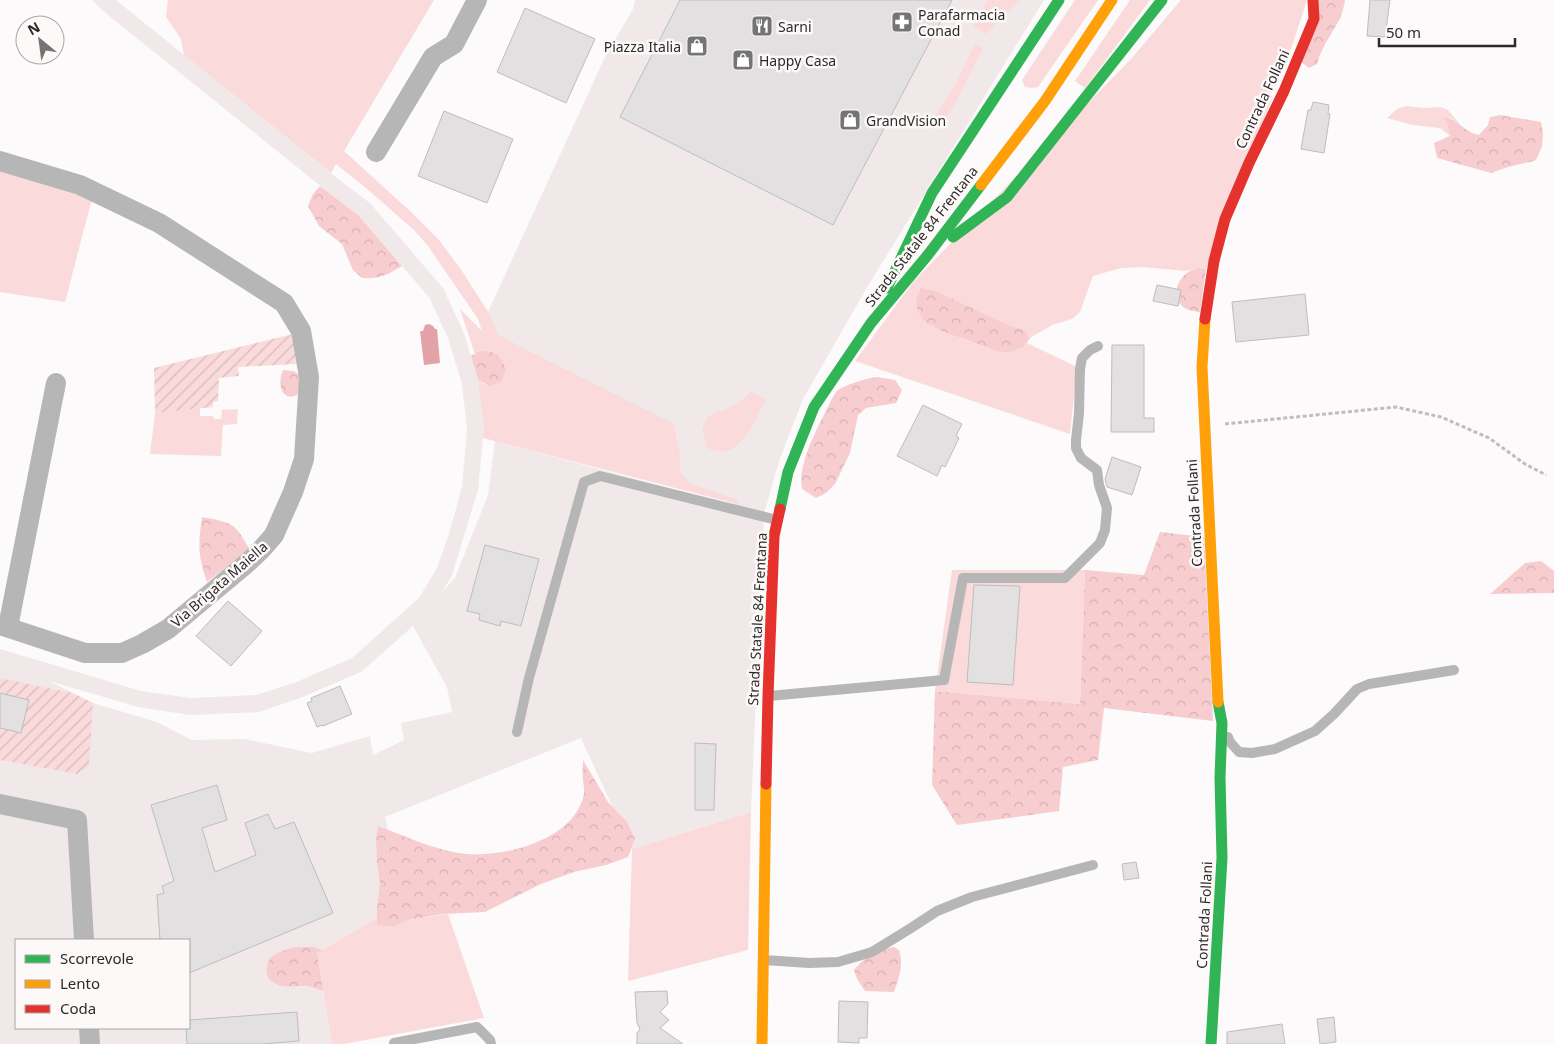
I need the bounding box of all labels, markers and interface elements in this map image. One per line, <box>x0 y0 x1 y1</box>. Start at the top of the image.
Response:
place label: Parafarmacia Conad <box>918 5 1005 40</box>
pharmacy icon: Parafarmacia Conad <box>890 10 914 34</box>
restaurant icon: Sarni <box>750 14 774 38</box>
north arrow <box>15 15 65 65</box>
scale bar <box>1379 15 1515 47</box>
text: N <box>24 17 43 39</box>
place label: Sarni <box>778 17 812 36</box>
text: 50 m <box>1386 22 1421 42</box>
shop icon: Piazza Italia <box>685 34 709 58</box>
place label: Piazza Italia <box>604 37 681 56</box>
street label: Contrada Follani <box>1231 46 1293 152</box>
shop icon: Happy Casa <box>731 48 755 72</box>
place label: Happy Casa <box>759 51 836 70</box>
shop icon: GrandVision <box>838 108 862 132</box>
place label: GrandVision <box>866 111 946 130</box>
street label: Strada Statale 84 Frentana <box>860 162 982 310</box>
street label: Contrada Follani <box>1182 459 1206 567</box>
street label: Strada Statale 84 Frentana <box>743 532 771 706</box>
street label: Via Brigata Maiella <box>167 537 271 631</box>
street label: Contrada Follani <box>1192 861 1216 969</box>
legend <box>15 939 190 1029</box>
text: Scorrevole <box>60 948 134 968</box>
text: Lento <box>60 973 100 993</box>
text: Coda <box>60 998 96 1018</box>

